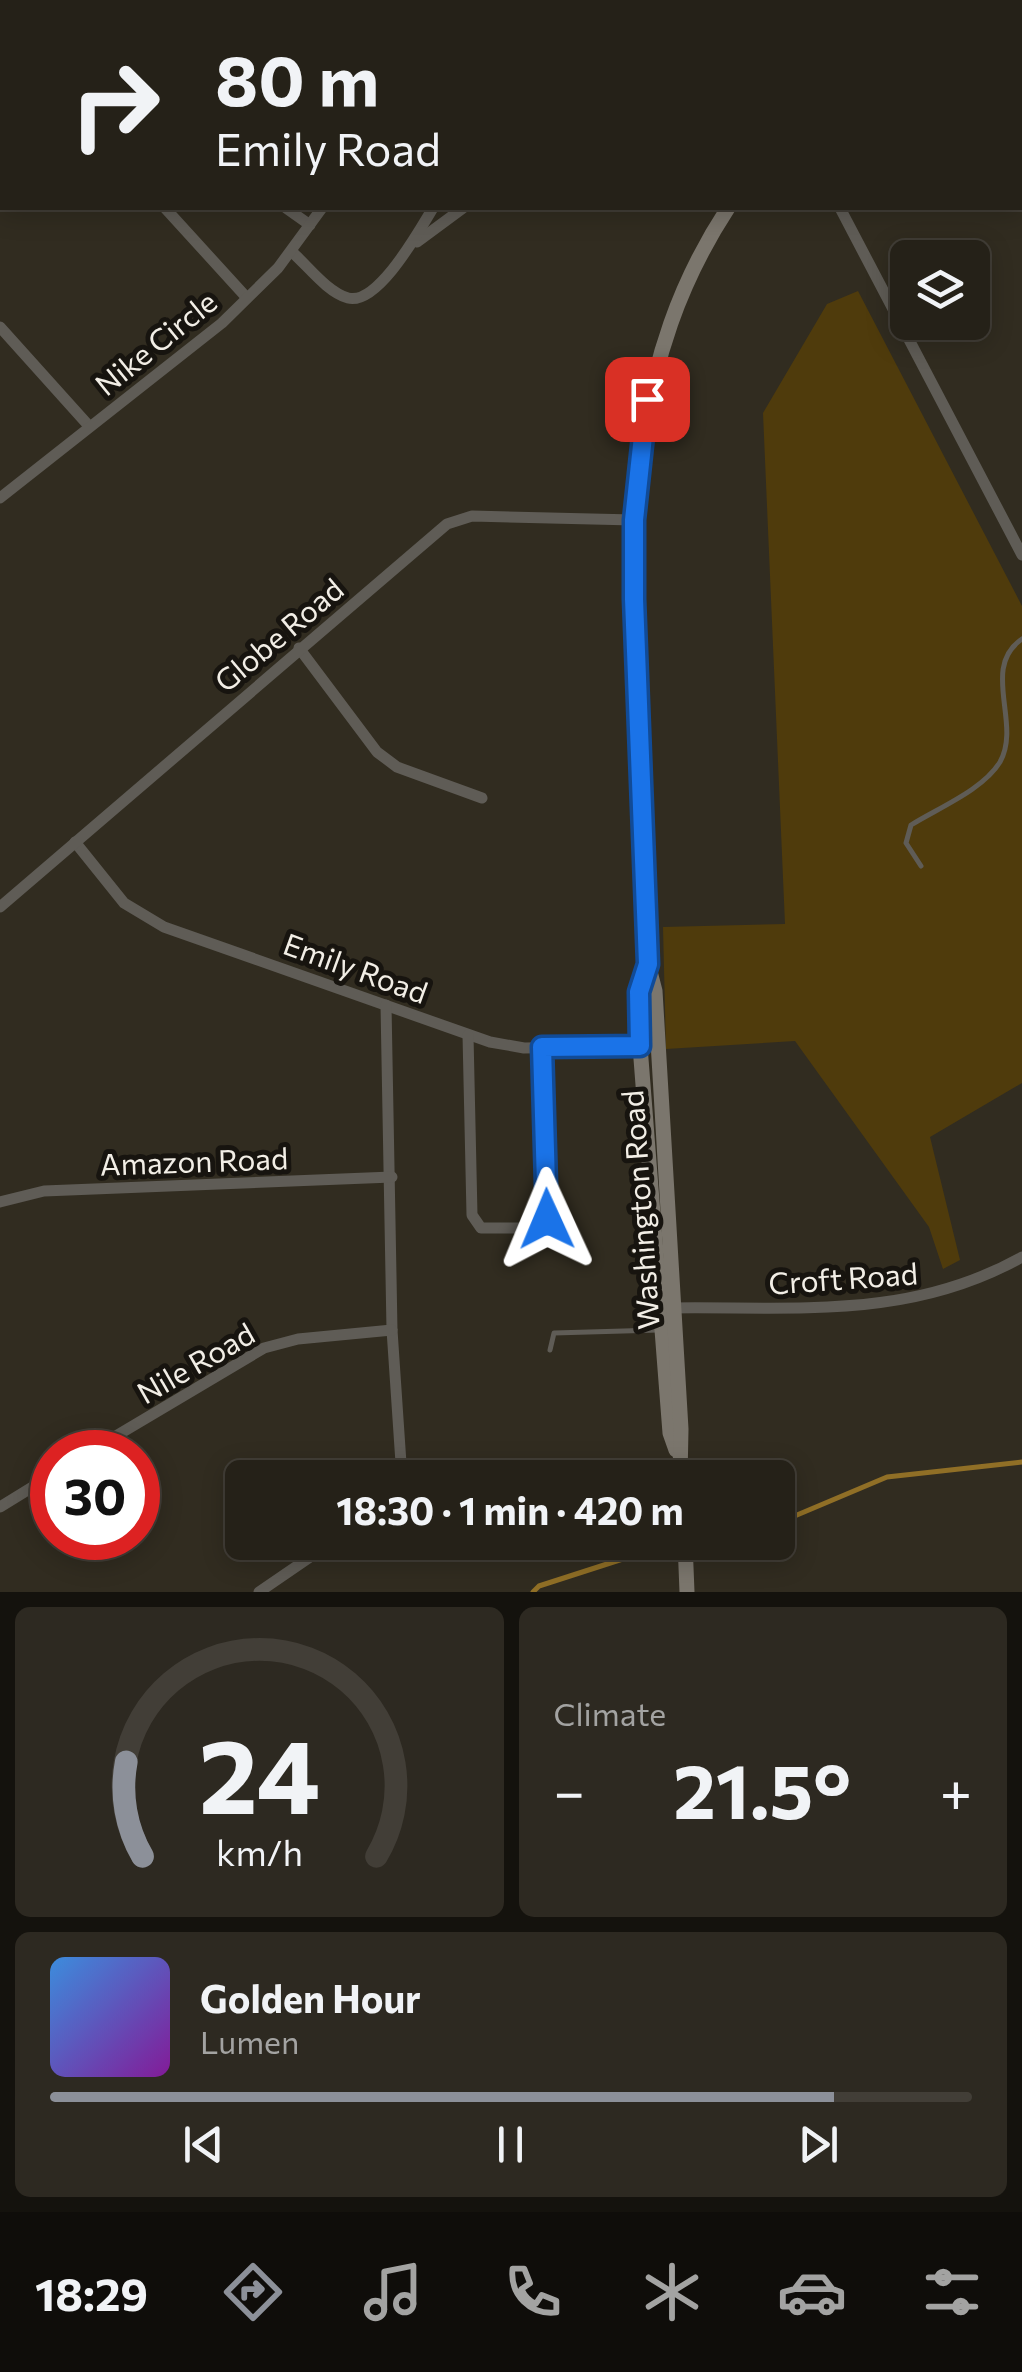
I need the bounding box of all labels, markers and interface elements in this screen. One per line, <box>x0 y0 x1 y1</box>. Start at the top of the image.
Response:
text: 80 m <box>215 35 379 120</box>
icon: right <box>50 40 180 170</box>
text: Emily Road <box>215 120 441 175</box>
map controls <box>890 240 990 340</box>
button: layers <box>890 240 990 340</box>
street label: Nike Circle <box>87 282 223 402</box>
pin <box>605 357 690 442</box>
icon: arrive <box>620 372 675 427</box>
street label: Globe Road <box>206 569 350 699</box>
street label: Emily Road <box>279 924 433 1010</box>
street label: Washington Road <box>612 1089 666 1331</box>
street label: Amazon Road <box>99 1138 289 1182</box>
position arrow <box>495 1167 599 1271</box>
street label: Croft Road <box>767 1253 919 1301</box>
street label: Nile Road <box>130 1314 260 1410</box>
speed limit sign: 30 <box>30 1430 160 1560</box>
text: 18:30 · 1 min · 420 m <box>336 1486 684 1533</box>
text: Climate <box>554 1693 666 1733</box>
text: 24 <box>198 1708 320 1835</box>
text: 21.5° <box>673 1743 851 1834</box>
text: − <box>554 1756 585 1823</box>
text: + <box>940 1756 972 1823</box>
text: km/h <box>216 1830 303 1873</box>
text: Golden Hour <box>200 1974 421 2021</box>
text: Lumen <box>200 2021 299 2061</box>
icon: previous <box>176 2117 231 2172</box>
icon: pause <box>483 2117 538 2172</box>
icon: next <box>791 2117 846 2172</box>
icon: directions <box>218 2257 288 2327</box>
icon: music <box>358 2257 428 2327</box>
icon: phone <box>498 2257 568 2327</box>
icon: climate <box>637 2257 707 2327</box>
icon: car <box>777 2257 847 2327</box>
icon: filters <box>917 2257 987 2327</box>
text: 18:29 <box>35 2265 148 2320</box>

